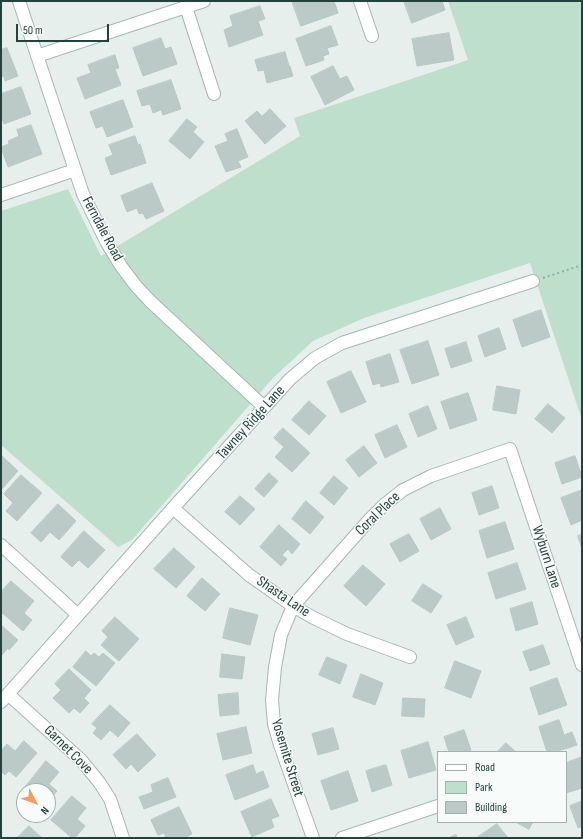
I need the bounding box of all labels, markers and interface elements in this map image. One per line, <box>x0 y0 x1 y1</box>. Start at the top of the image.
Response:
scale bar <box>18 16 111 42</box>
text: 50 m <box>23 23 43 38</box>
street label: Ferndale Road <box>78 194 126 264</box>
street label: Tawney Ridge Lane <box>213 382 289 464</box>
street label: Coral Place <box>352 488 404 540</box>
street label: Wyburn Lane <box>527 523 565 591</box>
street label: Shasta Lane <box>253 573 313 621</box>
street label: Yosemite Street <box>267 717 307 799</box>
street label: Garnet Cove <box>40 722 96 778</box>
legend <box>437 751 567 823</box>
text: Road <box>475 760 495 775</box>
text: Park <box>475 780 493 795</box>
north arrow <box>16 783 56 823</box>
text: Building <box>475 800 507 815</box>
text: N <box>38 804 52 817</box>

